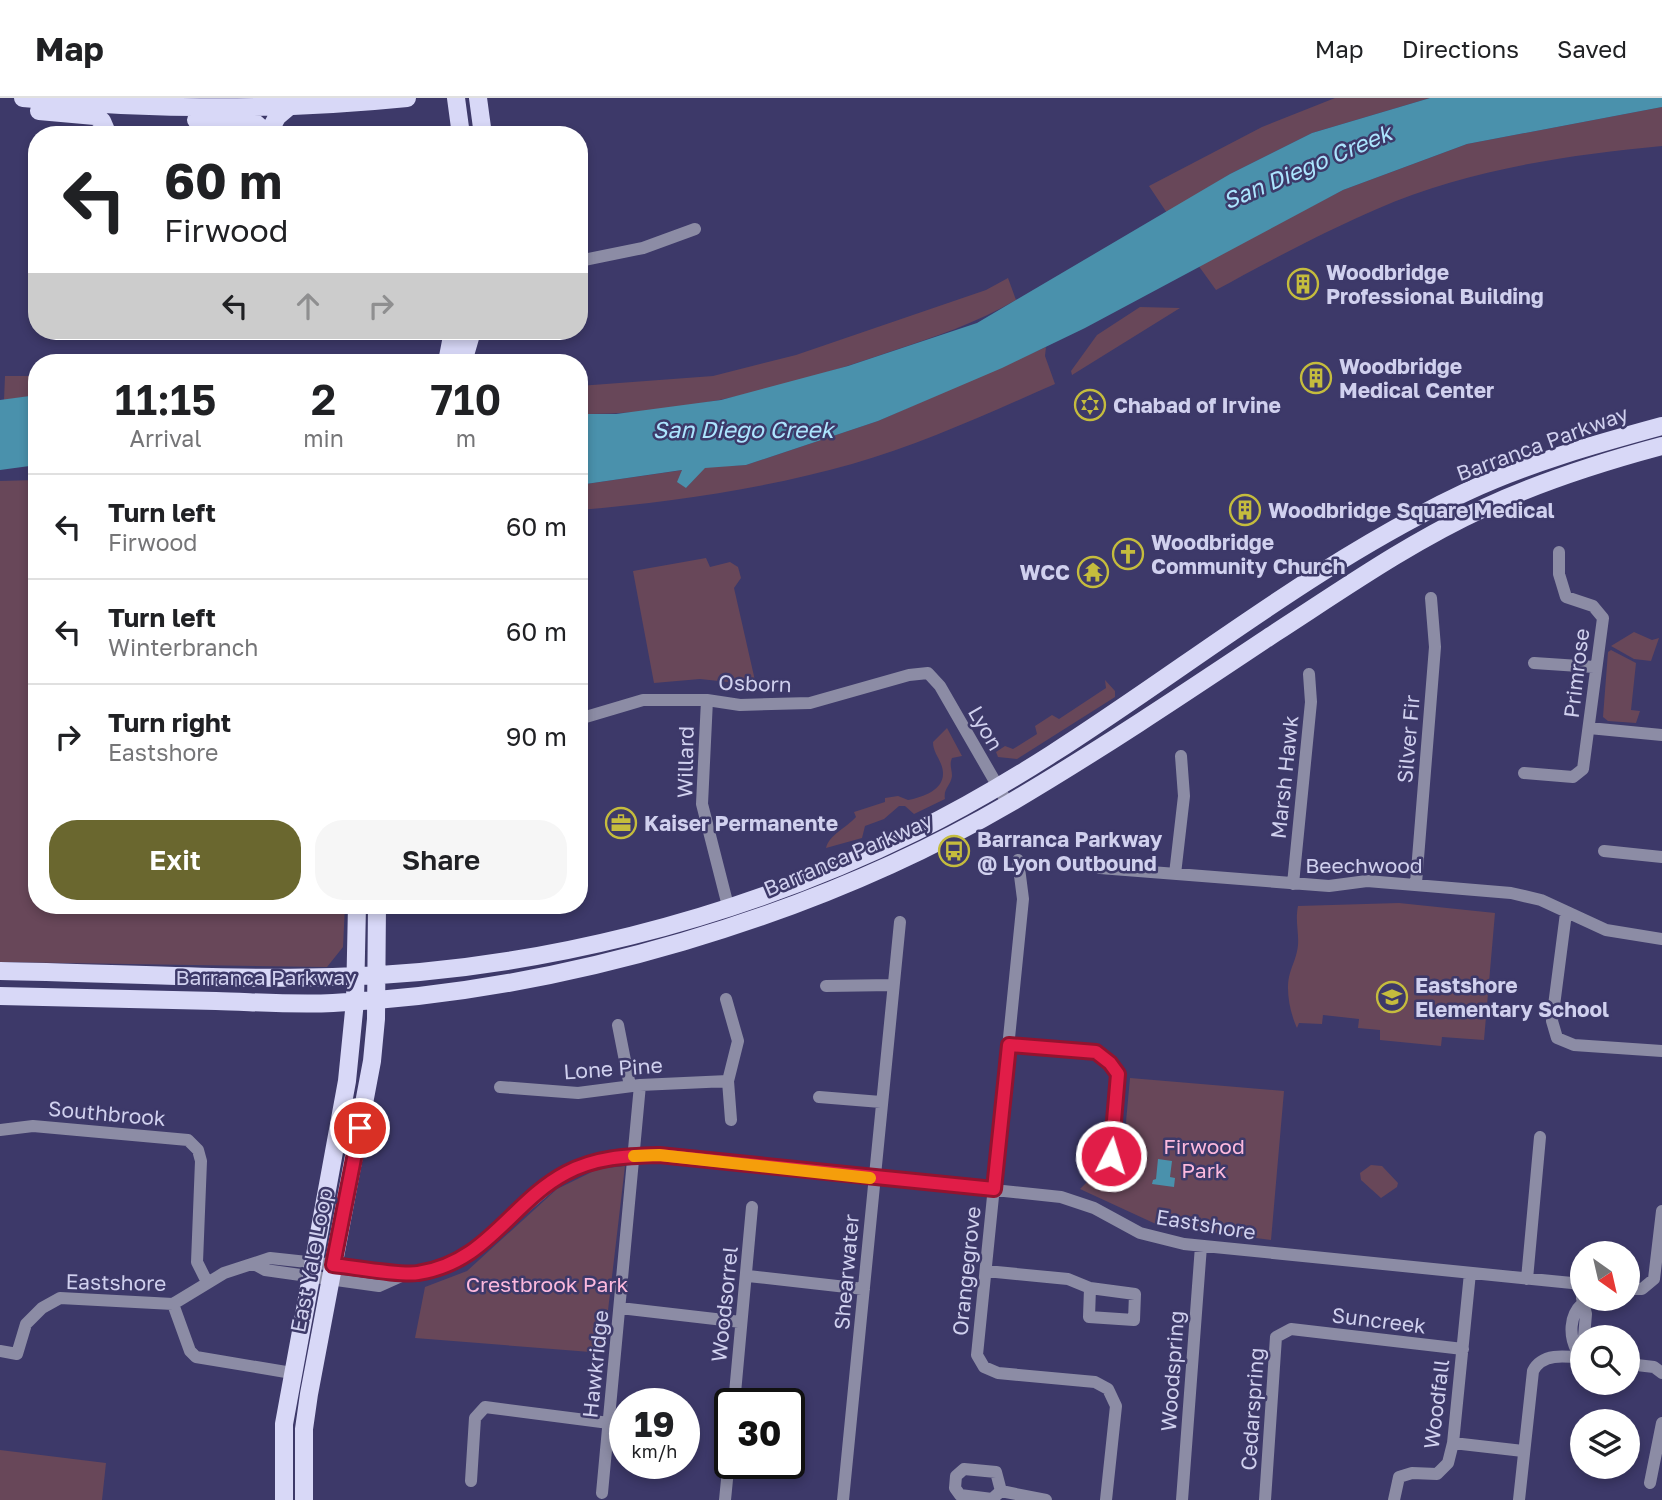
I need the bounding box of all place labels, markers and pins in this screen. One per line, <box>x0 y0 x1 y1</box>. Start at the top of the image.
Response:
place label: Woodbridge Professional Building <box>1326 259 1544 309</box>
building icon: Woodbridge Professional Building <box>1286 267 1320 301</box>
place label: Woodbridge Medical Center <box>1339 353 1494 403</box>
building icon: Woodbridge Medical Center <box>1299 361 1333 395</box>
synagogue icon: Chabad of Irvine <box>1073 388 1107 422</box>
place label: Chabad of Irvine <box>1113 392 1281 418</box>
building icon: Woodbridge Square Medical <box>1228 493 1262 527</box>
place label: Woodbridge Square Medical <box>1268 497 1555 523</box>
place label: Woodbridge Community Church <box>1151 529 1345 579</box>
church icon: Woodbridge Community Church <box>1111 537 1145 571</box>
temple icon: WCC <box>1076 555 1110 589</box>
place label: WCC <box>1019 559 1070 585</box>
office icon: Kaiser Permanente <box>604 806 638 840</box>
place label: Kaiser Permanente <box>644 810 838 836</box>
place label: Barranca Parkway @ Lyon Outbound <box>977 826 1163 876</box>
bus stop icon: Barranca Parkway @ Lyon Outbound <box>937 834 971 868</box>
place label: Eastshore Elementary School <box>1415 972 1609 1022</box>
school or university icon: Eastshore Elementary School <box>1375 980 1409 1014</box>
pin <box>330 1098 390 1158</box>

